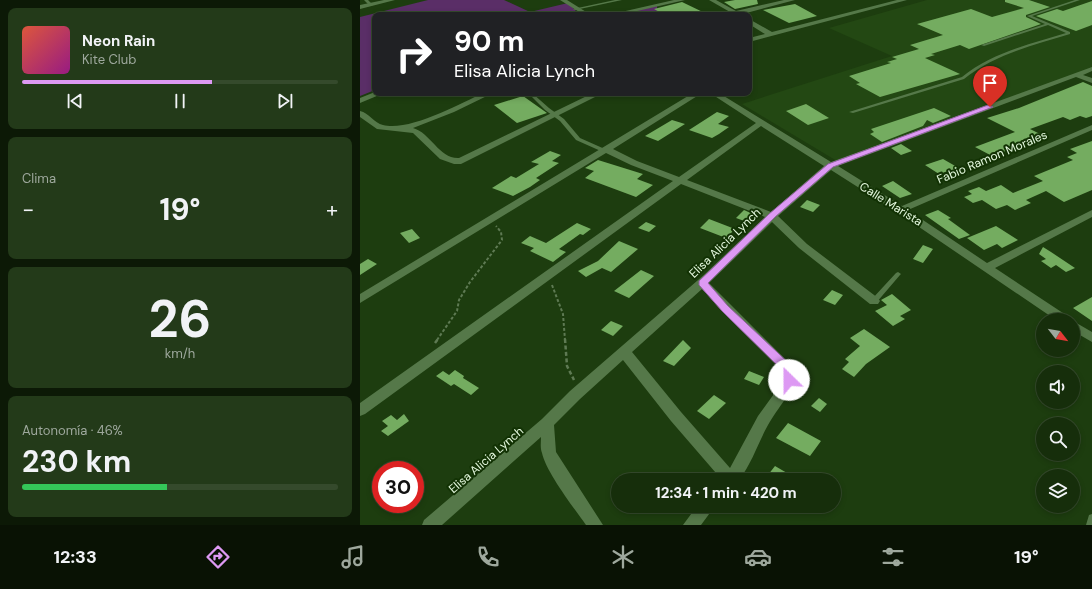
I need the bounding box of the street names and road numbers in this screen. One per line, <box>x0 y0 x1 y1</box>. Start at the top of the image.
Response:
street label: Fabio Ramon Morales <box>934 127 1050 187</box>
street label: Calle Marista <box>856 178 926 230</box>
street label: Elisa Alicia Lynch <box>686 205 764 281</box>
street label: Elisa Alicia Lynch <box>445 423 527 497</box>

